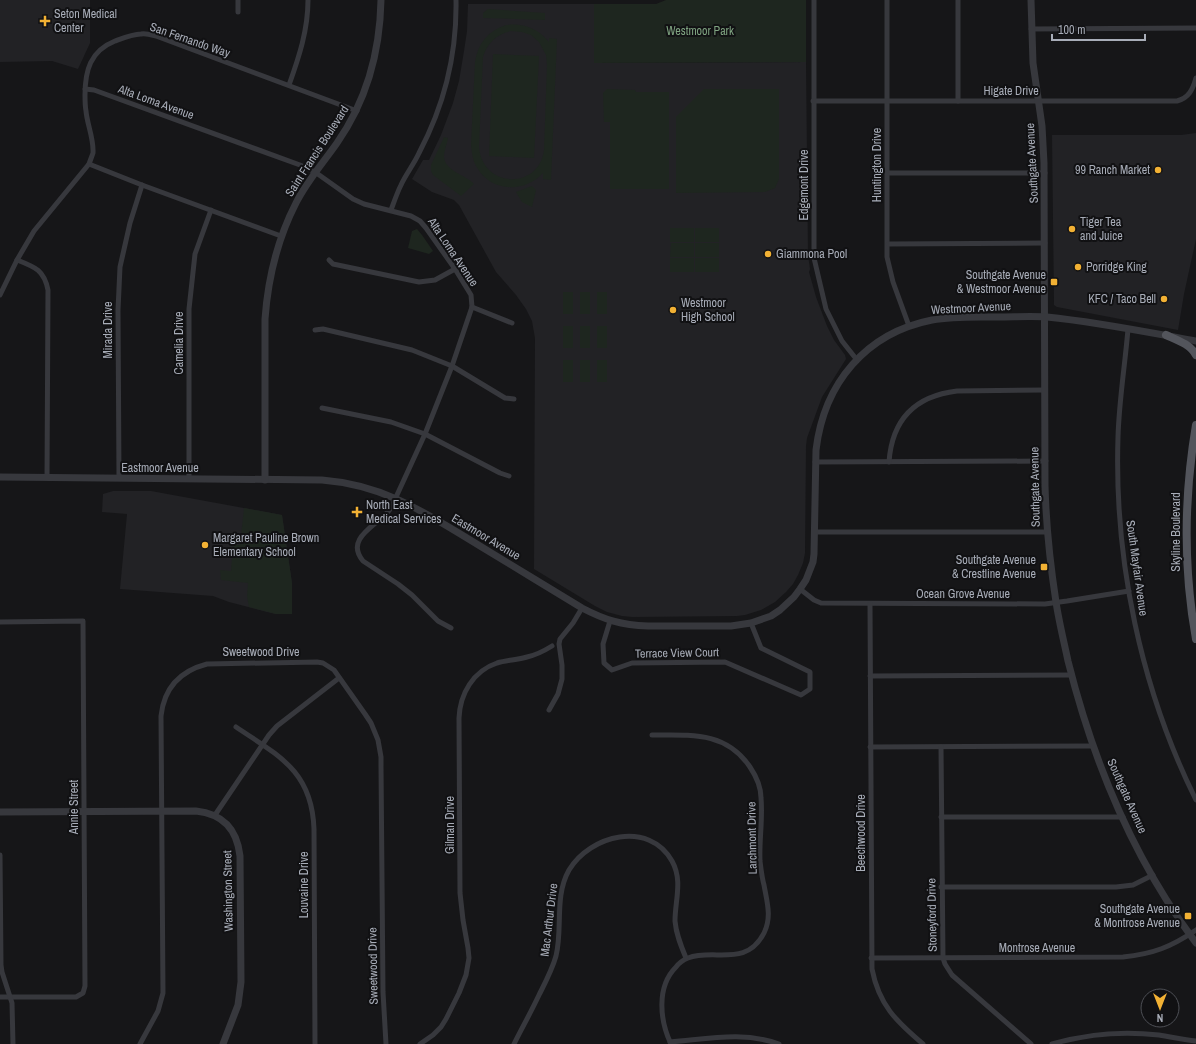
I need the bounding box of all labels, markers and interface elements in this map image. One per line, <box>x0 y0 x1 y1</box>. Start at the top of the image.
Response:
place label: Seton Medical Center <box>54 6 117 36</box>
marker: Seton Medical Center <box>39 15 51 27</box>
scale bar <box>1052 16 1145 42</box>
street label: San Fernando Way <box>148 19 232 61</box>
text: 100 m <box>1058 22 1085 38</box>
park label: Westmoor Park <box>666 23 734 39</box>
street label: Alta Loma Avenue <box>115 81 196 123</box>
street label: Higate Drive <box>983 83 1039 99</box>
street label: Saint Francis Boulevard <box>282 102 352 200</box>
street label: Southgate Avenue <box>1022 122 1042 204</box>
street label: Huntington Drive <box>869 128 885 202</box>
street label: Edgemont Drive <box>796 149 812 221</box>
place label: 99 Ranch Market <box>1075 162 1150 178</box>
marker: 99 Ranch Market <box>1153 165 1163 175</box>
street label: Alta Loma Avenue <box>424 214 482 290</box>
place label: Tiger Tea and Juice <box>1080 214 1123 244</box>
marker: Tiger Tea and Juice <box>1067 224 1077 234</box>
place label: Giammona Pool <box>776 246 847 262</box>
marker: Giammona Pool <box>763 249 773 259</box>
place label: Porridge King <box>1086 259 1147 275</box>
marker: Porridge King <box>1073 262 1083 272</box>
place label: Southgate Avenue & Westmoor Avenue <box>957 267 1046 297</box>
marker: Southgate Avenue & Westmoor Avenue <box>1049 277 1059 287</box>
place label: KFC / Taco Bell <box>1088 291 1156 307</box>
marker: KFC / Taco Bell <box>1159 294 1169 304</box>
place label: Westmoor High School <box>681 295 735 325</box>
street label: Westmoor Avenue <box>931 298 1011 318</box>
street label: Mirada Drive <box>100 302 116 358</box>
marker: Westmoor High School <box>668 305 678 315</box>
street label: Camelia Drive <box>171 312 187 374</box>
street label: Southgate Avenue <box>1026 447 1044 527</box>
street label: Eastmoor Avenue <box>121 460 199 476</box>
street label: Skyline Boulevard <box>1168 492 1184 572</box>
place label: North East Medical Services <box>366 497 442 527</box>
marker: North East Medical Services <box>351 506 363 518</box>
street label: Eastmoor Avenue <box>449 510 523 564</box>
street label: South Mayfair Avenue <box>1122 519 1152 617</box>
place label: Margaret Pauline Brown Elementary School <box>213 530 319 560</box>
marker: Margaret Pauline Brown Elementary School <box>200 540 210 550</box>
place label: Southgate Avenue & Crestline Avenue <box>952 552 1036 582</box>
marker: Southgate Avenue & Crestline Avenue <box>1039 562 1049 572</box>
street label: Ocean Grove Avenue <box>916 586 1010 602</box>
street label: Sweetwood Drive <box>222 644 300 660</box>
street label: Terrace View Court <box>635 644 719 662</box>
street label: Southgate Avenue <box>1103 756 1151 836</box>
street label: Annie Street <box>66 779 82 835</box>
street label: Beechwood Drive <box>853 794 869 872</box>
street label: Gilman Drive <box>442 796 458 854</box>
street label: Larchmont Drive <box>743 801 761 875</box>
street label: Washington Street <box>219 850 237 932</box>
street label: Louvaine Drive <box>296 852 312 918</box>
street label: Stoneyford Drive <box>923 878 941 952</box>
street label: Mac Arthur Drive <box>537 882 561 958</box>
place label: Southgate Avenue & Montrose Avenue <box>1094 901 1180 931</box>
marker: Southgate Avenue & Montrose Avenue <box>1183 911 1193 921</box>
street label: Sweetwood Drive <box>364 927 382 1005</box>
street label: Montrose Avenue <box>999 940 1075 956</box>
north arrow <box>1140 988 1180 1028</box>
text: N <box>1157 1011 1163 1025</box>

